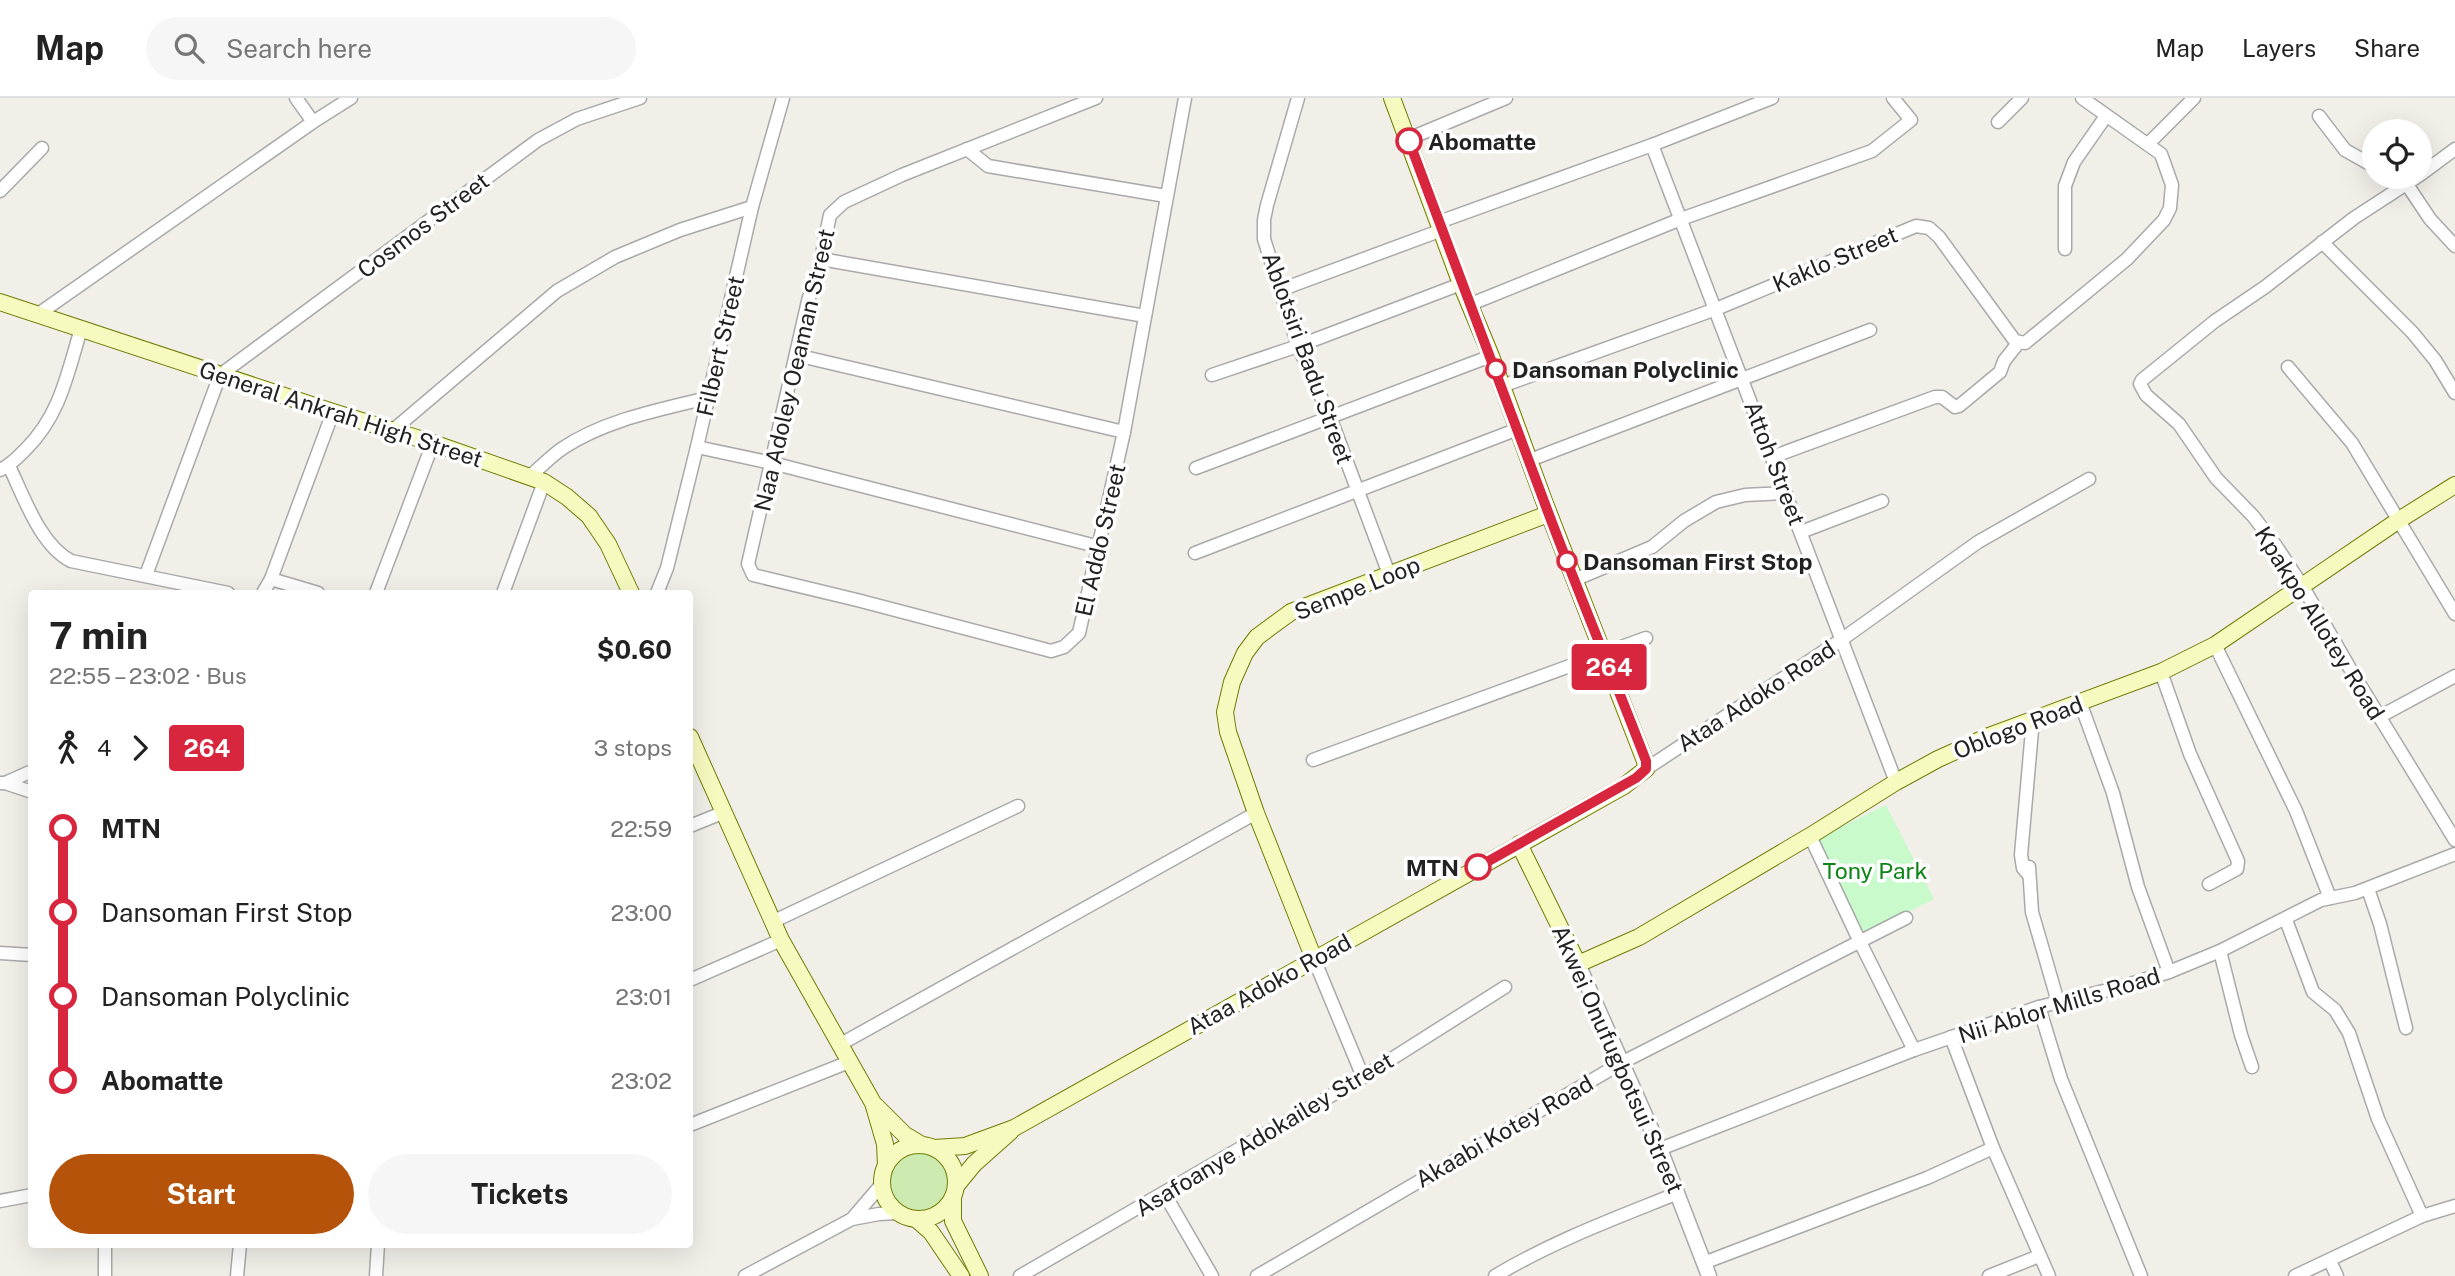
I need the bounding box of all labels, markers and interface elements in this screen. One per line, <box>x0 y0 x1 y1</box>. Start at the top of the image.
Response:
search box <box>146 17 636 80</box>
text: Map <box>35 29 104 67</box>
icon: search <box>170 29 208 67</box>
text: Search here <box>226 33 372 64</box>
text: Map <box>2155 34 2204 62</box>
text: Layers <box>2242 34 2316 62</box>
text: Share <box>2354 34 2420 62</box>
map controls <box>2362 119 2432 189</box>
button: locate <box>2362 119 2432 189</box>
marker: Abomatte <box>1396 128 1422 154</box>
place label: Abomatte <box>1428 128 1536 155</box>
street label: Cosmos Street <box>352 167 494 283</box>
street label: Kaklo Street <box>1768 221 1902 297</box>
street label: Naa Adoley Oeaman Street <box>748 226 840 514</box>
street label: Ablotsiri Badu Street <box>1257 248 1359 468</box>
street label: Filbert Street <box>691 273 749 419</box>
street label: General Ankrah High Street <box>196 355 486 473</box>
place label: Dansoman Polyclinic <box>1512 356 1739 383</box>
marker: Dansoman Polyclinic <box>1486 359 1506 379</box>
street label: Attoh Street <box>1739 397 1811 529</box>
street label: El Addo Street <box>1069 461 1131 619</box>
street label: Kpakpo Allotey Road <box>2250 521 2390 725</box>
place label: Dansoman First Stop <box>1583 548 1812 575</box>
street label: Sempe Loop <box>1290 551 1424 625</box>
marker: Dansoman First Stop <box>1557 551 1577 571</box>
text: 7 min <box>49 613 148 658</box>
text: $0.60 <box>597 634 672 665</box>
street label: Ataa Adoko Road <box>1672 635 1840 757</box>
line badge: 264 <box>1569 644 1649 690</box>
text: 264 <box>1586 653 1632 681</box>
text: 22:55 – 23:02 · Bus <box>49 662 247 689</box>
street label: Oblogo Road <box>1949 690 2087 764</box>
icon: walk <box>49 729 87 767</box>
icon: forward <box>121 729 159 767</box>
text: 4 <box>97 734 111 761</box>
text: 264 <box>183 734 230 762</box>
text: 3 stops <box>594 734 672 761</box>
text: MTN <box>101 813 161 844</box>
text: 22:59 <box>610 815 672 842</box>
place label: MTN <box>1406 854 1459 881</box>
marker: MTN <box>1465 854 1491 880</box>
park label: Tony Park <box>1823 857 1927 884</box>
text: Dansoman First Stop <box>101 897 353 928</box>
text: 23:00 <box>611 899 672 926</box>
street label: Akwei Onufugbotsui Street <box>1547 921 1689 1197</box>
street label: Ataa Adoko Road <box>1182 928 1356 1040</box>
street label: Nii Ablor Mills Road <box>1955 961 2163 1049</box>
text: Dansoman Polyclinic <box>101 981 350 1012</box>
text: 23:01 <box>615 983 672 1010</box>
street label: Asafoanye Adokailey Street <box>1130 1046 1398 1222</box>
text: Abomatte <box>101 1065 223 1096</box>
text: 23:02 <box>611 1067 672 1094</box>
street label: Akaabi Kotey Road <box>1410 1069 1598 1193</box>
button: Start <box>49 1154 354 1234</box>
button: Tickets <box>368 1154 672 1234</box>

